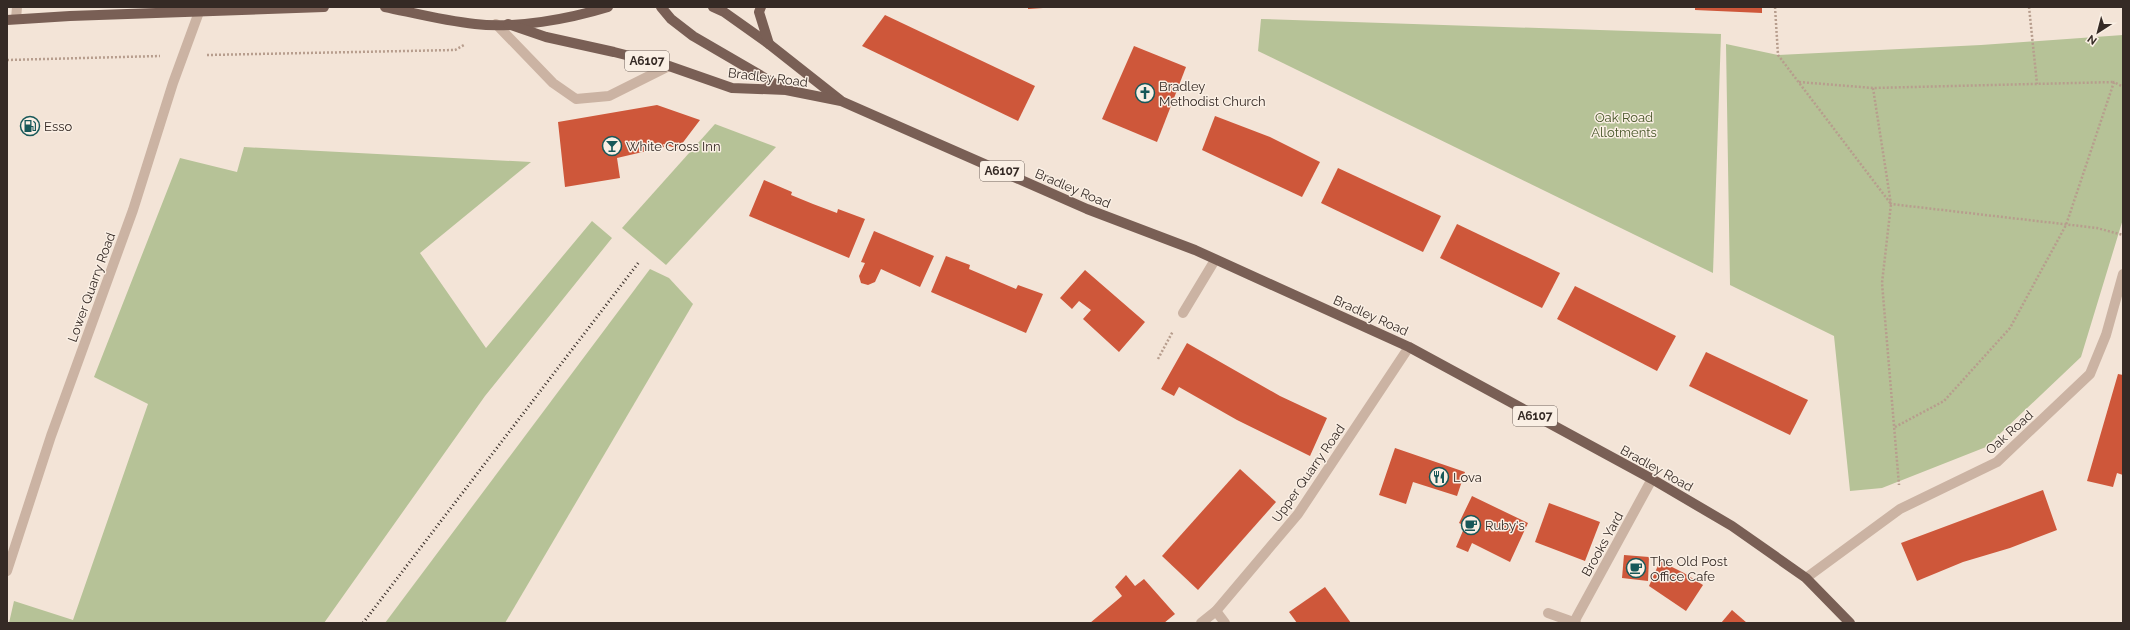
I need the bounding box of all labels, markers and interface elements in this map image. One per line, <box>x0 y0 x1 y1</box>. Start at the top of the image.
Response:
north arrow <box>2078 12 2118 52</box>
text: N <box>2085 32 2100 47</box>
road number: A6107 <box>625 51 669 71</box>
street label: Bradley Road <box>727 65 809 90</box>
place label: Bradley Methodist Church <box>1159 79 1266 109</box>
church icon: Bradley Methodist Church <box>1134 82 1156 104</box>
park label: Oak Road Allotments <box>1591 110 1657 140</box>
fuel station icon: Esso <box>19 115 41 137</box>
place label: Esso <box>44 119 72 134</box>
bar icon: White Cross Inn <box>601 135 623 157</box>
place label: White Cross Inn <box>626 139 720 154</box>
road number: A6107 <box>980 161 1024 181</box>
street label: Bradley Road <box>1033 166 1113 211</box>
street label: Lower Quarry Road <box>65 230 118 344</box>
street label: Bradley Road <box>1331 292 1411 339</box>
road number: A6107 <box>1513 406 1557 426</box>
street label: Oak Road <box>1983 407 2036 457</box>
street label: Upper Quarry Road <box>1269 422 1348 525</box>
street label: Bradley Road <box>1618 442 1696 495</box>
restaurant icon: Lova <box>1428 466 1450 488</box>
place label: Lova <box>1453 470 1482 485</box>
street label: Brooks Yard <box>1579 509 1626 579</box>
cafe icon: Ruby's <box>1460 514 1482 536</box>
place label: Ruby's <box>1485 518 1525 533</box>
place label: The Old Post Office Cafe <box>1650 554 1728 584</box>
cafe icon: The Old Post Office Cafe <box>1625 557 1647 579</box>

